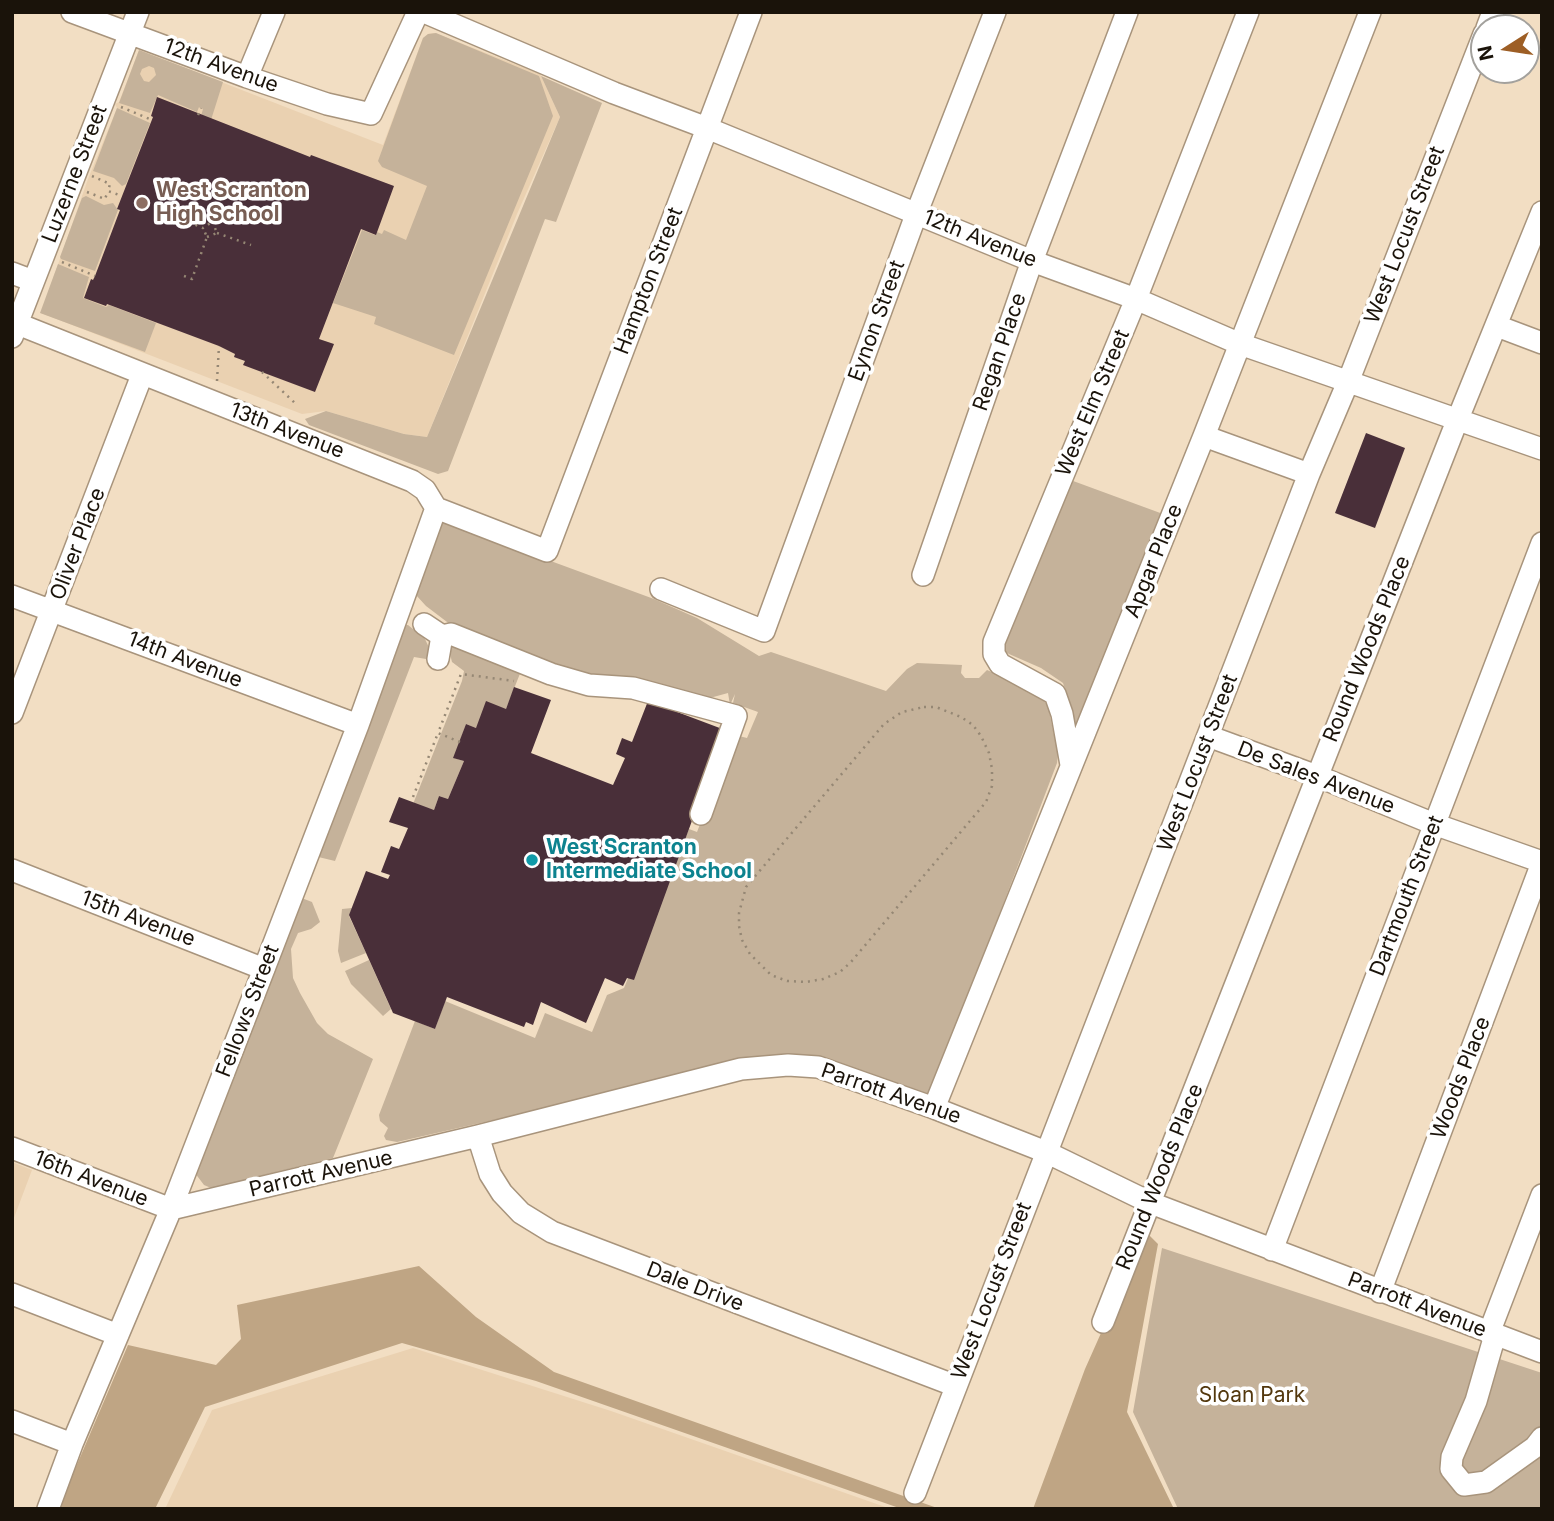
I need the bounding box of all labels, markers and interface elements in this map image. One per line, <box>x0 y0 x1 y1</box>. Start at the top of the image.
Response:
north arrow <box>1470 14 1540 84</box>
street label: 12th Avenue <box>160 34 282 98</box>
text: N <box>1473 44 1499 63</box>
street label: Luzerne Street <box>37 101 113 247</box>
street label: West Locust Street <box>1360 143 1450 327</box>
place label: West Scranton High School <box>156 178 307 228</box>
marker: West Scranton High School <box>134 195 150 211</box>
street label: Hampton Street <box>609 204 689 358</box>
street label: 12th Avenue <box>920 205 1040 273</box>
street label: Eynon Street <box>843 257 911 385</box>
street label: Regan Place <box>968 290 1032 414</box>
street label: West Elm Street <box>1051 326 1135 480</box>
street label: 13th Avenue <box>226 398 348 464</box>
street label: Oliver Place <box>45 484 111 604</box>
street label: Apgar Place <box>1120 500 1188 622</box>
street label: Round Woods Place <box>1318 552 1416 746</box>
street label: 14th Avenue <box>124 627 246 693</box>
street label: West Locust Street <box>1153 671 1243 855</box>
street label: De Sales Avenue <box>1234 736 1398 820</box>
street label: Dartmouth Street <box>1365 812 1449 980</box>
place label: West Scranton Intermediate School <box>546 835 752 885</box>
marker: West Scranton Intermediate School <box>524 852 540 868</box>
street label: 15th Avenue <box>77 886 199 952</box>
street label: Fellows Street <box>211 941 285 1081</box>
street label: Woods Place <box>1426 1013 1496 1143</box>
street label: Parrott Avenue <box>818 1058 964 1130</box>
street label: Round Woods Place <box>1111 1080 1209 1274</box>
street label: Parrott Avenue <box>247 1145 395 1203</box>
street label: 16th Avenue <box>30 1146 152 1212</box>
street label: West Locust Street <box>947 1199 1037 1383</box>
street label: Dale Drive <box>643 1257 747 1317</box>
street label: Parrott Avenue <box>1344 1267 1490 1343</box>
park label: Sloan Park <box>1199 1383 1305 1409</box>

